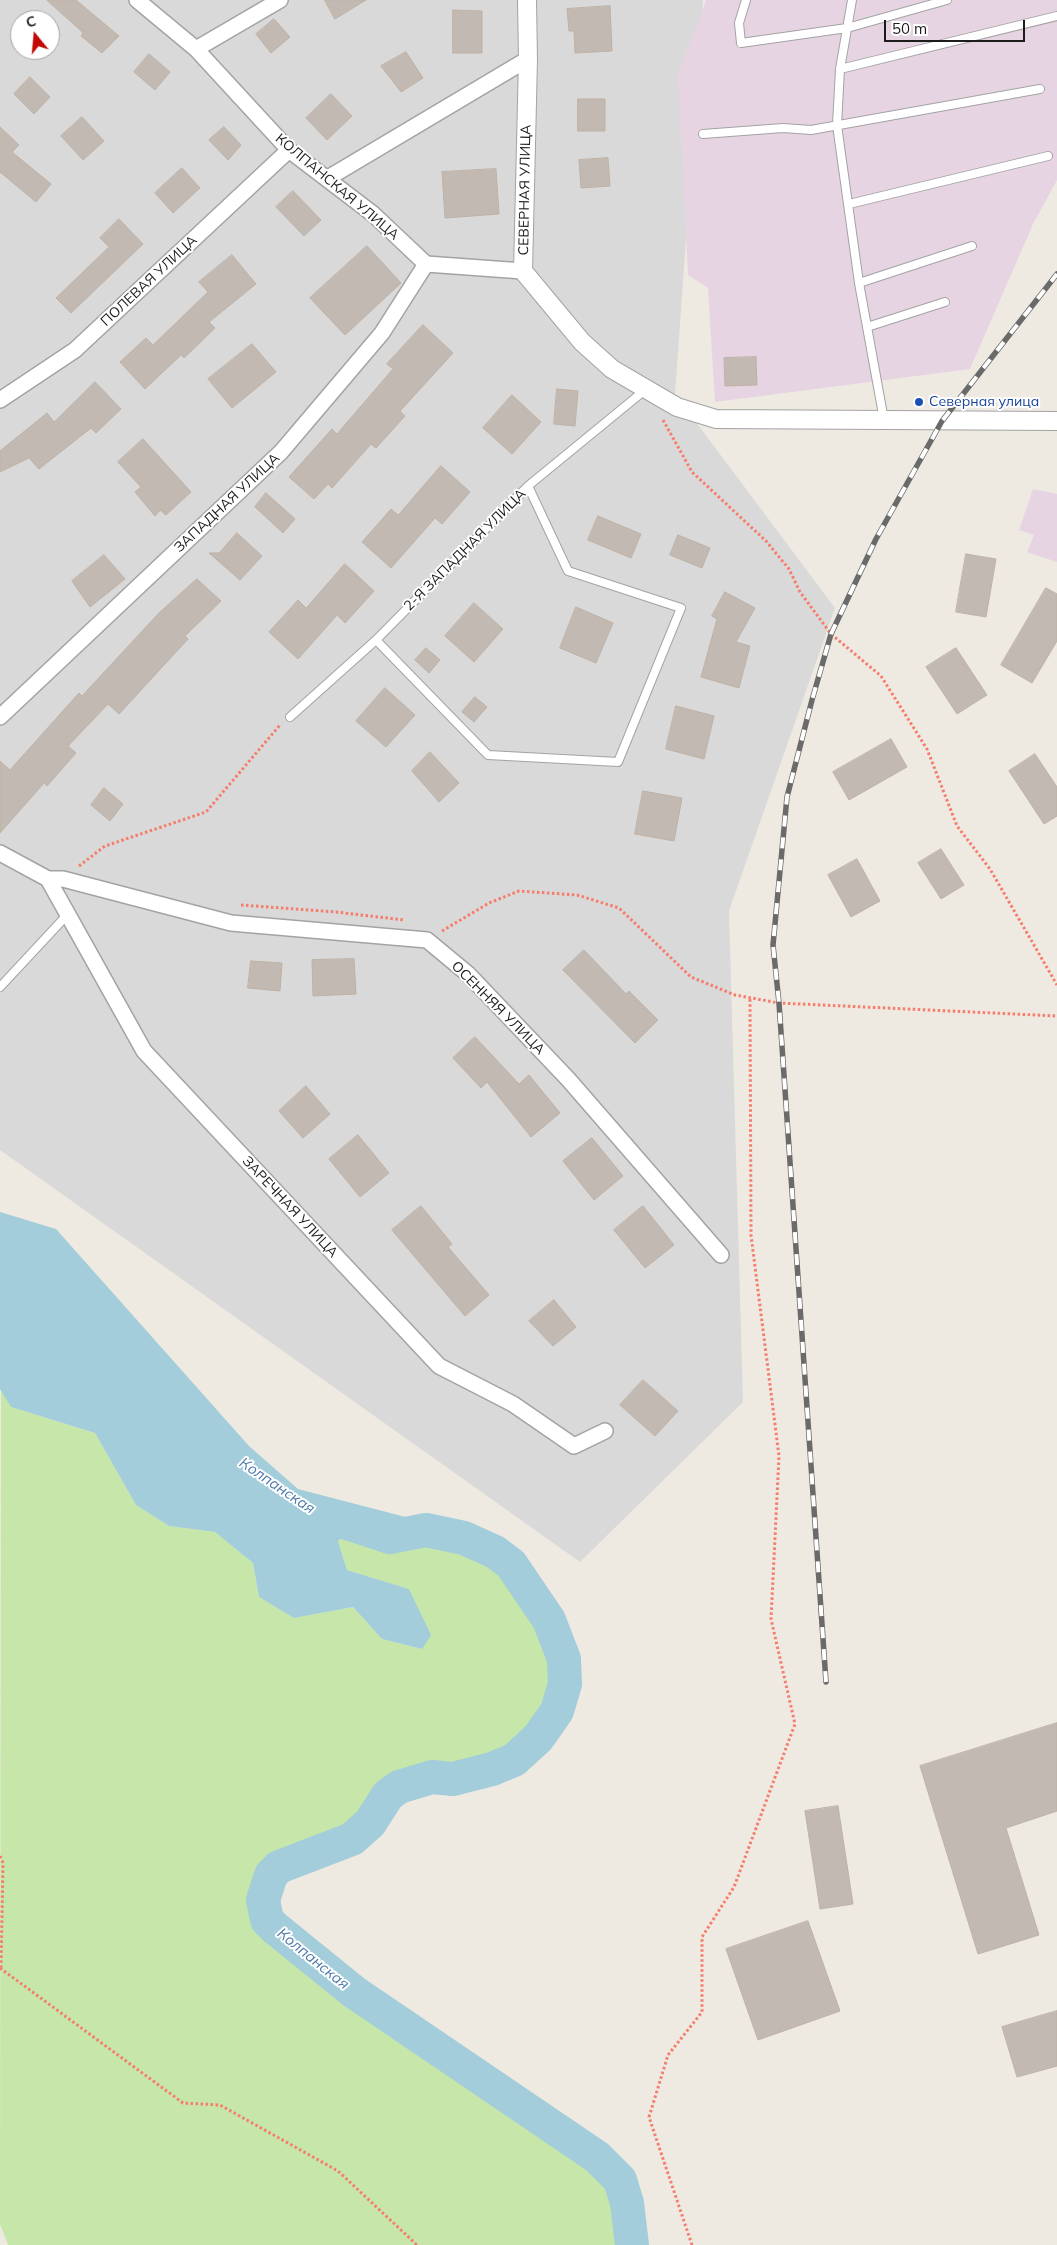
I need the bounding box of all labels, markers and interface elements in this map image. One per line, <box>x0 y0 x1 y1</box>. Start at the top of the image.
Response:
north arrow <box>10 10 60 60</box>
scale bar <box>887 10 1028 42</box>
text: С <box>24 12 38 32</box>
text: 50 m <box>892 19 927 38</box>
street label: СЕВЕРНАЯ УЛИЦА <box>515 124 535 256</box>
street label: КОЛПАНСКАЯ УЛИЦА <box>272 130 402 244</box>
street label: ПОЛЕВАЯ УЛИЦА <box>97 232 201 330</box>
place label: Северная улица <box>929 394 1039 410</box>
marker: Северная улица <box>913 396 925 408</box>
street label: ЗАПАДНАЯ УЛИЦА <box>171 450 283 556</box>
street label: 2-Я ЗАПАДНАЯ УЛИЦА <box>401 486 529 614</box>
street label: ОСЕННЯЯ УЛИЦА <box>448 958 548 1058</box>
street label: ЗАРЕЧНАЯ УЛИЦА <box>239 1153 341 1261</box>
water label: Колпанская <box>236 1454 318 1518</box>
water label: Колпанская <box>273 1925 353 1993</box>

